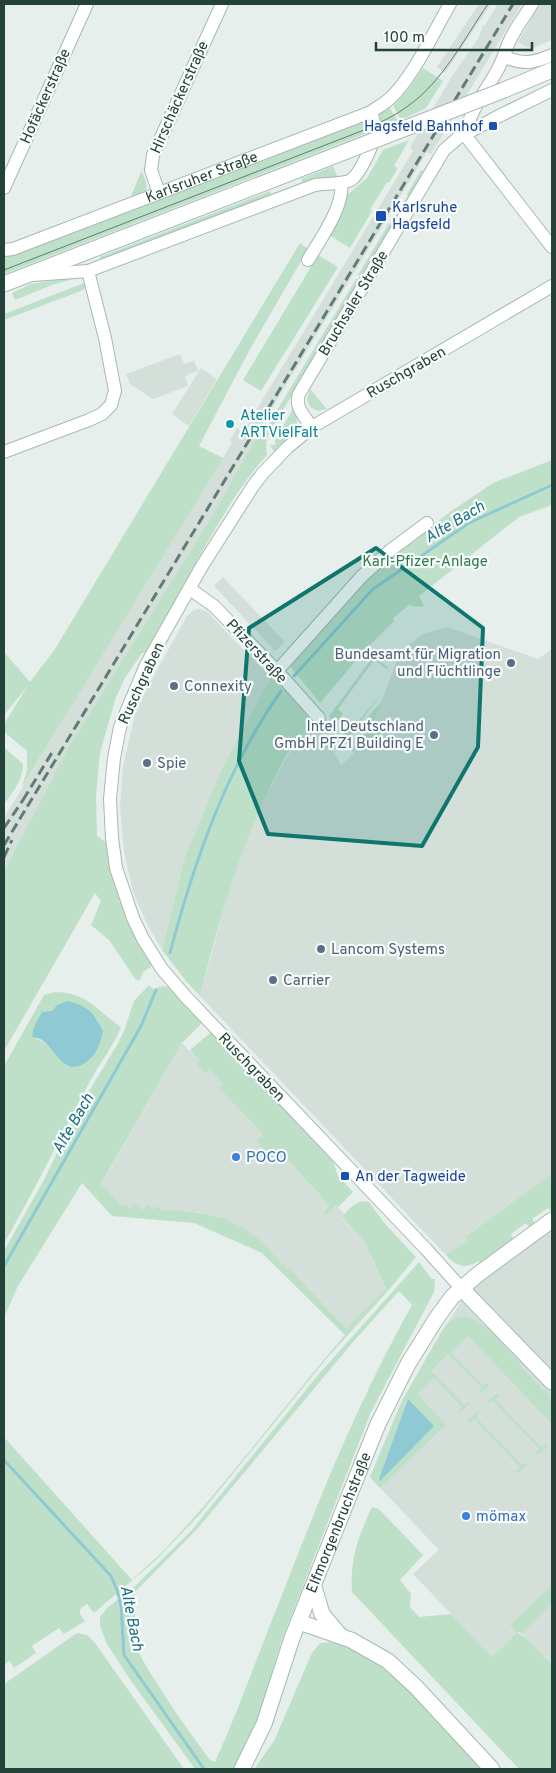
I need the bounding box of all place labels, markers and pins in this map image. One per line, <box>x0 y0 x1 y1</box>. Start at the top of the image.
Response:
place label: Hagsfeld Bahnhof <box>364 118 483 137</box>
marker: Hagsfeld Bahnhof <box>487 120 499 132</box>
place label: Karlsruhe Hagsfeld <box>392 199 457 235</box>
marker: Karlsruhe Hagsfeld <box>374 209 388 223</box>
place label: Atelier ARTVielFalt <box>240 407 318 443</box>
marker: Atelier ARTVielFalt <box>224 418 236 430</box>
place label: Bundesamt für Migration und Flüchtlinge <box>335 646 501 682</box>
marker: Bundesamt für Migration und Flüchtlinge <box>505 657 517 669</box>
place label: Connexity <box>184 678 252 697</box>
marker: Connexity <box>168 680 180 692</box>
place label: Intel Deutschland GmbH PFZ1 Building E <box>274 718 424 754</box>
marker: Intel Deutschland GmbH PFZ1 Building E <box>428 729 440 741</box>
place label: Spie <box>157 755 186 774</box>
marker: Spie <box>141 757 153 769</box>
place label: Lancom Systems <box>331 941 445 960</box>
marker: Lancom Systems <box>315 943 327 955</box>
place label: Carrier <box>283 972 330 991</box>
marker: Carrier <box>267 974 279 986</box>
place label: POCO <box>246 1149 287 1168</box>
marker: POCO <box>230 1151 242 1163</box>
place label: An der Tagweide <box>355 1168 466 1187</box>
marker: An der Tagweide <box>339 1170 351 1182</box>
place label: mömax <box>476 1508 526 1527</box>
marker: mömax <box>460 1510 472 1522</box>

